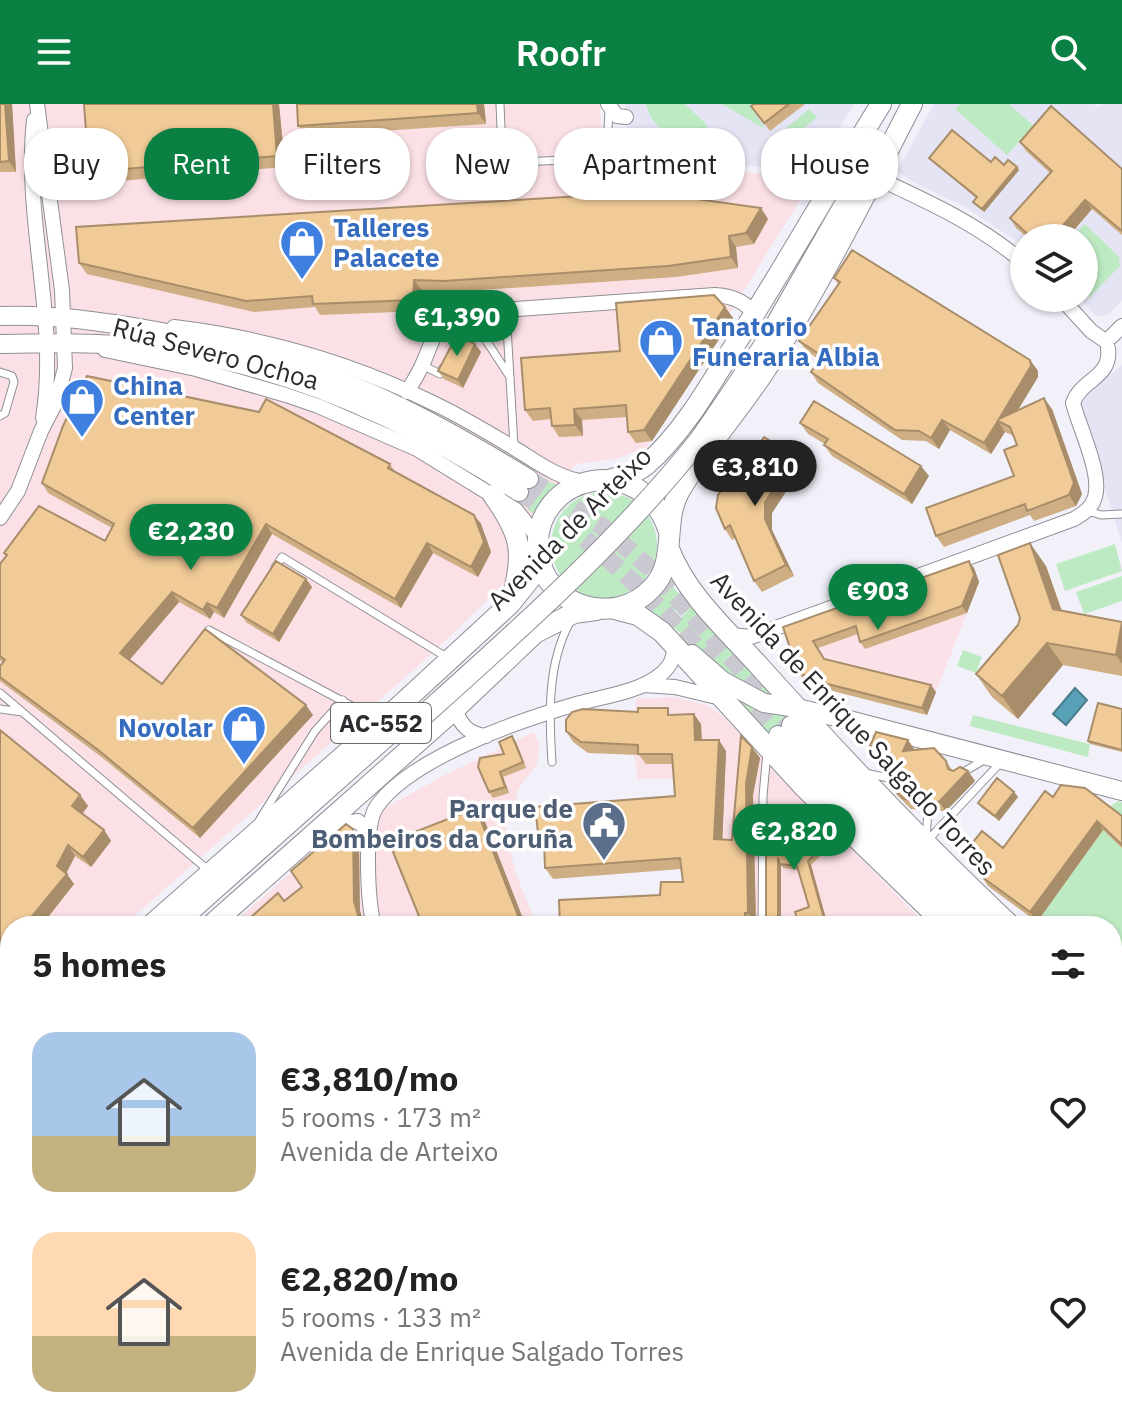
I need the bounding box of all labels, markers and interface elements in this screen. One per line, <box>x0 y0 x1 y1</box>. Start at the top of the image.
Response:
text: Roofr <box>516 29 606 76</box>
icon: menu <box>32 30 76 74</box>
icon: search <box>1046 30 1090 74</box>
chip: Buy <box>24 128 128 200</box>
chip: Rent <box>144 128 259 200</box>
chip: Filters <box>275 128 410 200</box>
chip: New <box>426 128 538 200</box>
chip: Apartment <box>554 128 745 200</box>
chip: House <box>761 128 898 200</box>
place label: Talleres Palacete <box>333 210 440 274</box>
shop icon: Talleres Palacete <box>278 218 326 281</box>
map controls <box>1010 224 1098 312</box>
button: layers <box>1010 224 1098 312</box>
pin: €1,390 <box>392 290 522 358</box>
text: €1,390 <box>414 299 500 333</box>
street label: Rúa Severo Ochoa <box>109 309 323 397</box>
place label: Tanatorio Funeraria Albia <box>692 309 880 373</box>
shop icon: Tanatorio Funeraria Albia <box>637 317 685 380</box>
place label: China Center <box>113 368 195 432</box>
shop icon: China Center <box>58 376 106 439</box>
street label: Avenida de Arteixo <box>480 439 658 617</box>
pin: €3,810 <box>690 440 820 508</box>
text: €3,810 <box>712 449 798 483</box>
pin: €2,230 <box>126 504 256 572</box>
text: €2,230 <box>148 513 234 547</box>
street label: Avenida de Enrique Salgado Torres <box>704 564 1004 882</box>
pin: €903 <box>831 564 925 632</box>
text: €903 <box>846 573 910 607</box>
shop icon: Novolar <box>220 703 268 766</box>
road number: AC-552 <box>331 703 431 743</box>
place label: Novolar <box>118 710 213 744</box>
place label: Parque de Bombeiros da Coruña <box>311 791 573 855</box>
public building icon: Parque de Bombeiros da Coruña <box>580 799 628 862</box>
pin: €2,820 <box>729 804 859 872</box>
text: €2,820 <box>751 813 837 847</box>
text: 5 homes <box>32 942 167 986</box>
icon: filters <box>1046 942 1090 986</box>
text: €3,810/mo <box>280 1056 458 1100</box>
icon: home <box>96 1064 192 1160</box>
icon: heart <box>1046 1090 1090 1134</box>
text: 5 rooms · 173 m² <box>280 1100 481 1134</box>
text: Avenida de Arteixo <box>280 1134 498 1168</box>
text: €2,820/mo <box>280 1256 458 1300</box>
icon: home <box>96 1264 192 1360</box>
icon: heart <box>1046 1290 1090 1334</box>
text: 5 rooms · 133 m² <box>280 1300 481 1334</box>
text: Avenida de Enrique Salgado Torres <box>280 1334 684 1368</box>

